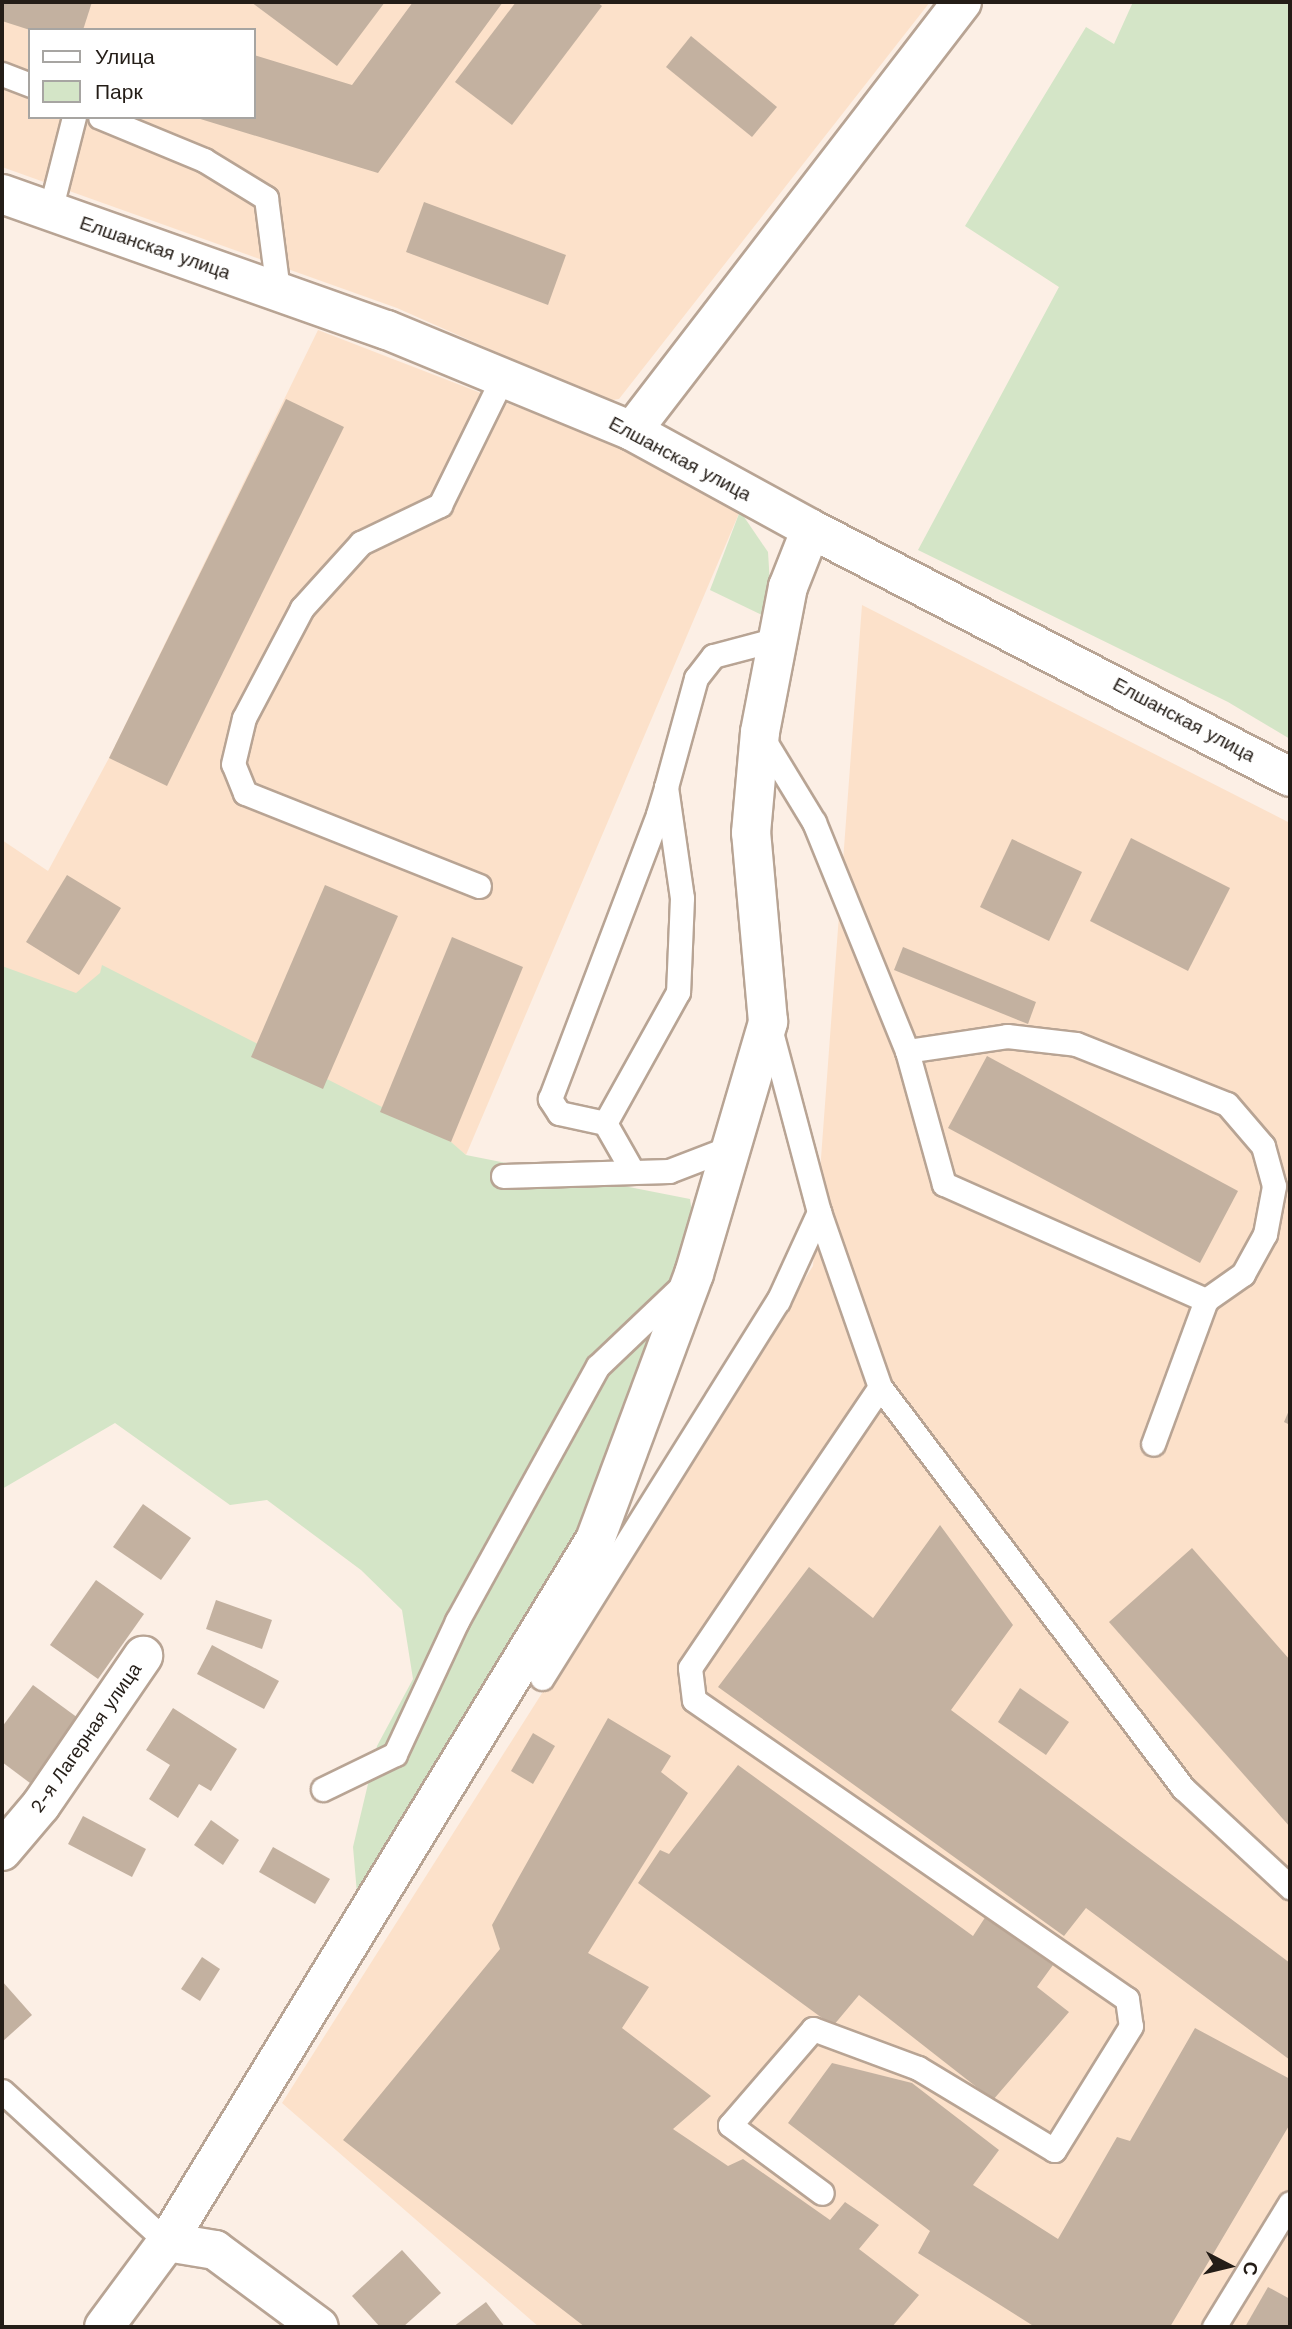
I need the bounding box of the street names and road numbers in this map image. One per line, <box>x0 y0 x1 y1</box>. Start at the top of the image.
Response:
street label: Елшанская улица <box>77 212 233 284</box>
street label: Елшанская улица <box>605 412 755 506</box>
street label: Елшанская улица <box>1109 673 1259 767</box>
street label: 2-я Лагерная улица <box>26 1659 146 1817</box>

